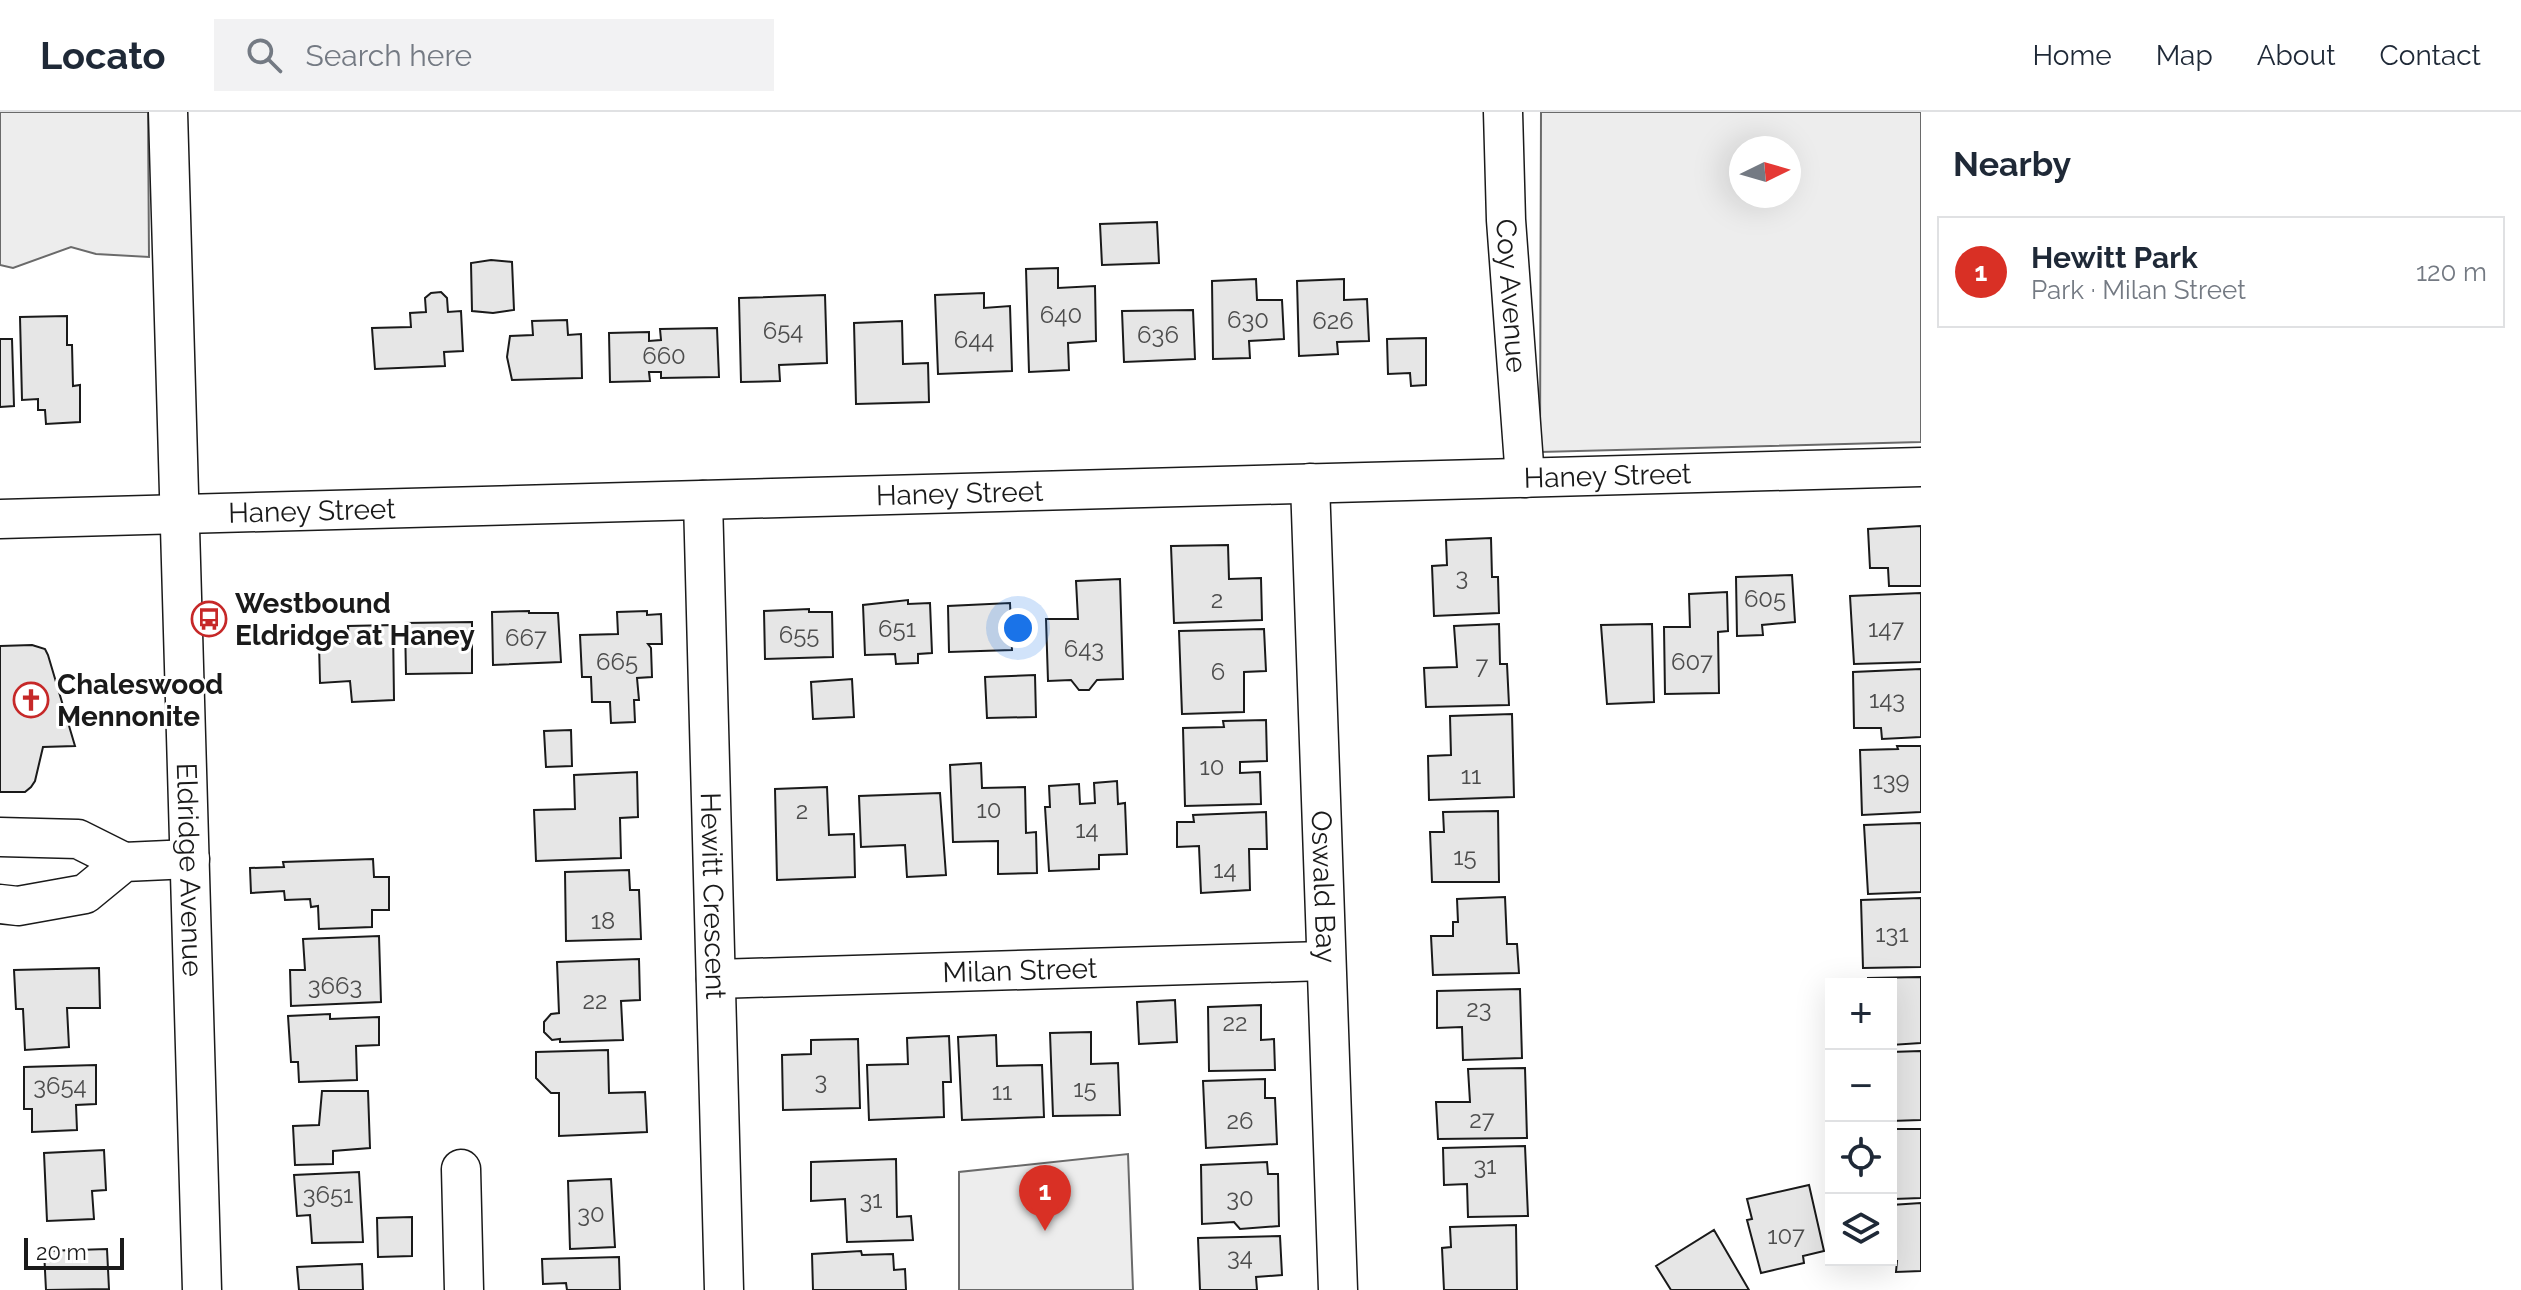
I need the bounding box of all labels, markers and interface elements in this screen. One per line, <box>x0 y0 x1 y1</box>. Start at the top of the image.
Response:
search box <box>214 19 774 91</box>
text: Locato <box>40 33 166 78</box>
icon: search <box>242 33 286 77</box>
text: Search here <box>306 38 472 73</box>
text: Home <box>2032 39 2112 72</box>
text: Map <box>2156 39 2213 72</box>
text: About <box>2257 39 2336 72</box>
text: Contact <box>2380 39 2481 72</box>
north arrow <box>1729 136 1801 208</box>
text: Nearby <box>1953 144 2071 184</box>
street label: Coy Avenue <box>1489 218 1533 374</box>
text: Hewitt Park <box>2031 240 2198 275</box>
text: 1 <box>1975 257 1987 287</box>
text: 120 m <box>2416 257 2487 287</box>
text: Park · Milan Street <box>2031 275 2246 305</box>
house number: 640 <box>1040 300 1082 329</box>
house number: 630 <box>1227 305 1269 334</box>
house number: 626 <box>1312 306 1354 335</box>
house number: 654 <box>763 316 803 345</box>
house number: 636 <box>1137 320 1179 349</box>
house number: 644 <box>954 325 994 354</box>
house number: 660 <box>642 341 686 370</box>
street label: Haney Street <box>1523 457 1692 495</box>
street label: Haney Street <box>876 475 1044 512</box>
street label: Haney Street <box>228 492 397 530</box>
house number: 3 <box>1456 562 1468 591</box>
house number: 605 <box>1744 584 1786 613</box>
house number: 2 <box>1211 585 1223 614</box>
place label: Westbound Eldridge at Haney <box>235 587 475 652</box>
bus stop icon: Westbound Eldridge at Haney <box>190 600 228 638</box>
your location <box>998 608 1038 648</box>
house number: 651 <box>878 614 916 643</box>
house number: 147 <box>1868 614 1904 643</box>
house number: 655 <box>779 620 819 649</box>
house number: 667 <box>505 623 547 652</box>
house number: 643 <box>1064 634 1104 663</box>
house number: 665 <box>596 647 638 676</box>
house number: 607 <box>1671 647 1713 676</box>
house number: 7 <box>1476 651 1489 680</box>
house number: 6 <box>1211 657 1225 686</box>
place label: Chaleswood Mennonite <box>57 668 223 733</box>
church icon: Chaleswood Mennonite <box>12 681 50 719</box>
house number: 143 <box>1869 685 1905 714</box>
house number: 10 <box>1200 752 1224 781</box>
house number: 11 <box>1461 761 1481 790</box>
street label: Eldridge Avenue <box>170 762 209 977</box>
house number: 139 <box>1872 766 1910 795</box>
street label: Hewitt Crescent <box>694 792 732 1000</box>
house number: 10 <box>977 795 1001 824</box>
house number: 2 <box>796 796 808 825</box>
street label: Oswald Bay <box>1304 810 1343 964</box>
house number: 14 <box>1075 815 1099 844</box>
house number: 15 <box>1453 842 1477 871</box>
house number: 14 <box>1213 855 1237 884</box>
house number: 18 <box>591 906 615 935</box>
house number: 131 <box>1875 919 1909 948</box>
street label: Milan Street <box>942 952 1098 989</box>
house number: 3663 <box>308 971 362 1000</box>
map controls <box>1825 978 1897 1266</box>
button: + <box>1825 978 1897 1050</box>
house number: 22 <box>582 986 608 1015</box>
house number: 23 <box>1466 994 1492 1023</box>
house number: 22 <box>1222 1008 1248 1037</box>
button: − <box>1825 1050 1897 1122</box>
house number: 3 <box>815 1066 827 1095</box>
house number: 3654 <box>33 1071 87 1100</box>
house number: 15 <box>1073 1074 1097 1103</box>
house number: 11 <box>992 1077 1012 1106</box>
house number: 27 <box>1469 1105 1495 1134</box>
house number: 26 <box>1227 1106 1253 1135</box>
button: locate <box>1825 1122 1897 1194</box>
house number: 31 <box>1473 1151 1497 1180</box>
pin: 1 <box>1019 1165 1071 1231</box>
house number: 3651 <box>303 1180 353 1209</box>
house number: 30 <box>1226 1183 1254 1212</box>
house number: 31 <box>859 1185 883 1214</box>
button: layers <box>1825 1194 1897 1266</box>
house number: 30 <box>577 1199 605 1228</box>
house number: 107 <box>1767 1221 1805 1250</box>
scale bar <box>24 1234 124 1270</box>
text: 20 m <box>36 1239 87 1265</box>
house number: 34 <box>1227 1242 1253 1271</box>

